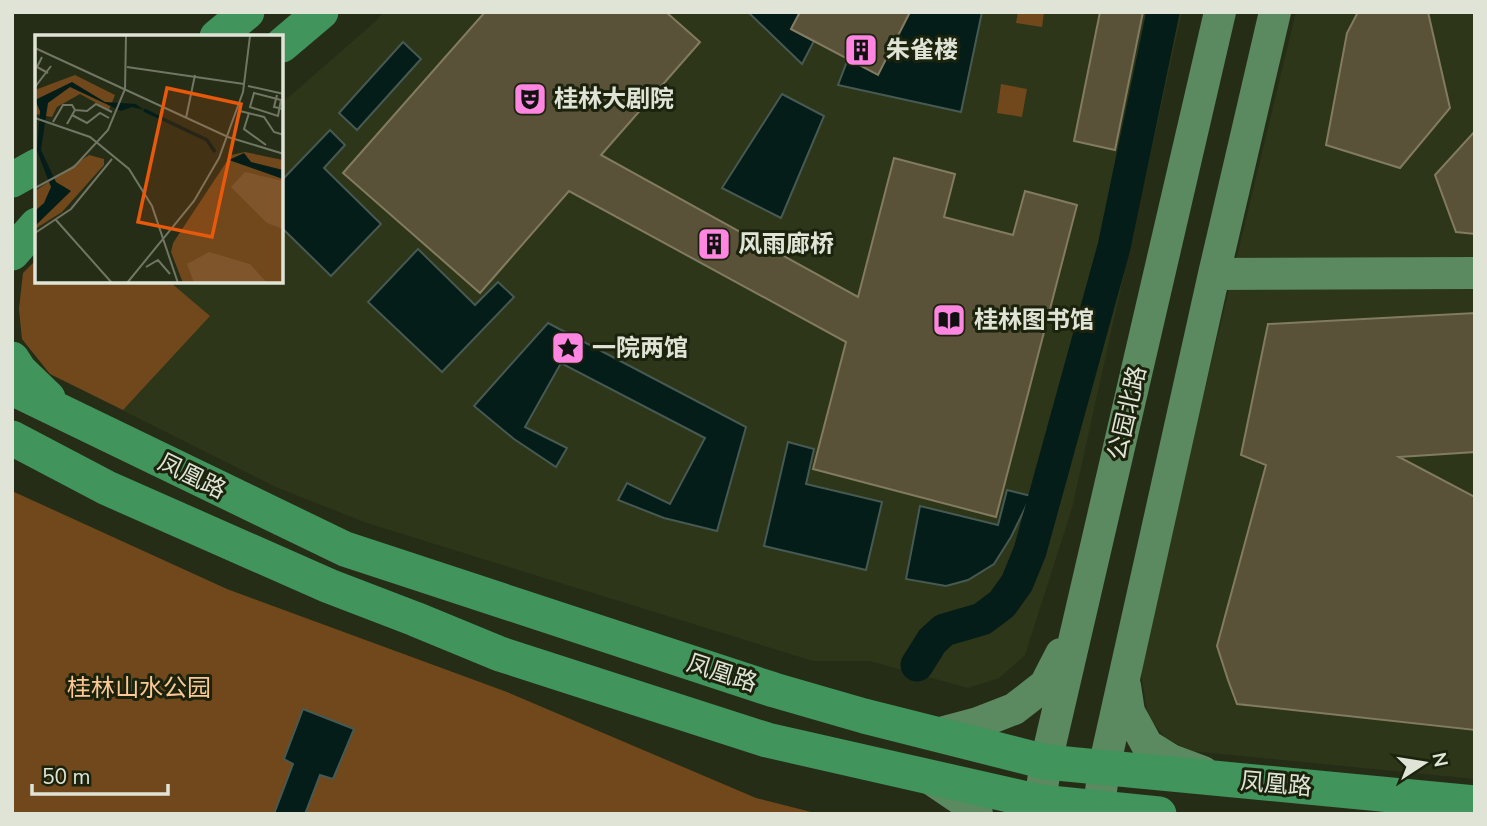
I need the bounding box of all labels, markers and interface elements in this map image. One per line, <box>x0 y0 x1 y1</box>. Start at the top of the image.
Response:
building icon: 朱雀楼 <box>842 31 880 69</box>
place label: 朱雀楼 <box>886 34 958 66</box>
inset map <box>35 35 284 284</box>
theatre icon: 桂林大剧院 <box>511 80 549 118</box>
place label: 桂林大剧院 <box>554 83 674 115</box>
building icon: 风雨廊桥 <box>695 225 733 263</box>
place label: 风雨廊桥 <box>738 228 834 260</box>
library icon: 桂林图书馆 <box>930 301 968 339</box>
place label: 桂林图书馆 <box>974 304 1094 336</box>
place icon: 一院两馆 <box>549 329 587 367</box>
place label: 一院两馆 <box>592 332 688 364</box>
street label: 公园北路 <box>1101 363 1153 463</box>
street label: 凤凰路 <box>153 446 231 506</box>
street label: 凤凰路 <box>683 647 761 699</box>
park label: 桂林山水公园 <box>67 672 211 704</box>
north arrow <box>1389 728 1459 798</box>
text: N <box>1425 750 1454 769</box>
scale bar <box>32 752 168 796</box>
text: 50 m <box>42 763 91 791</box>
street label: 凤凰路 <box>1239 765 1313 803</box>

